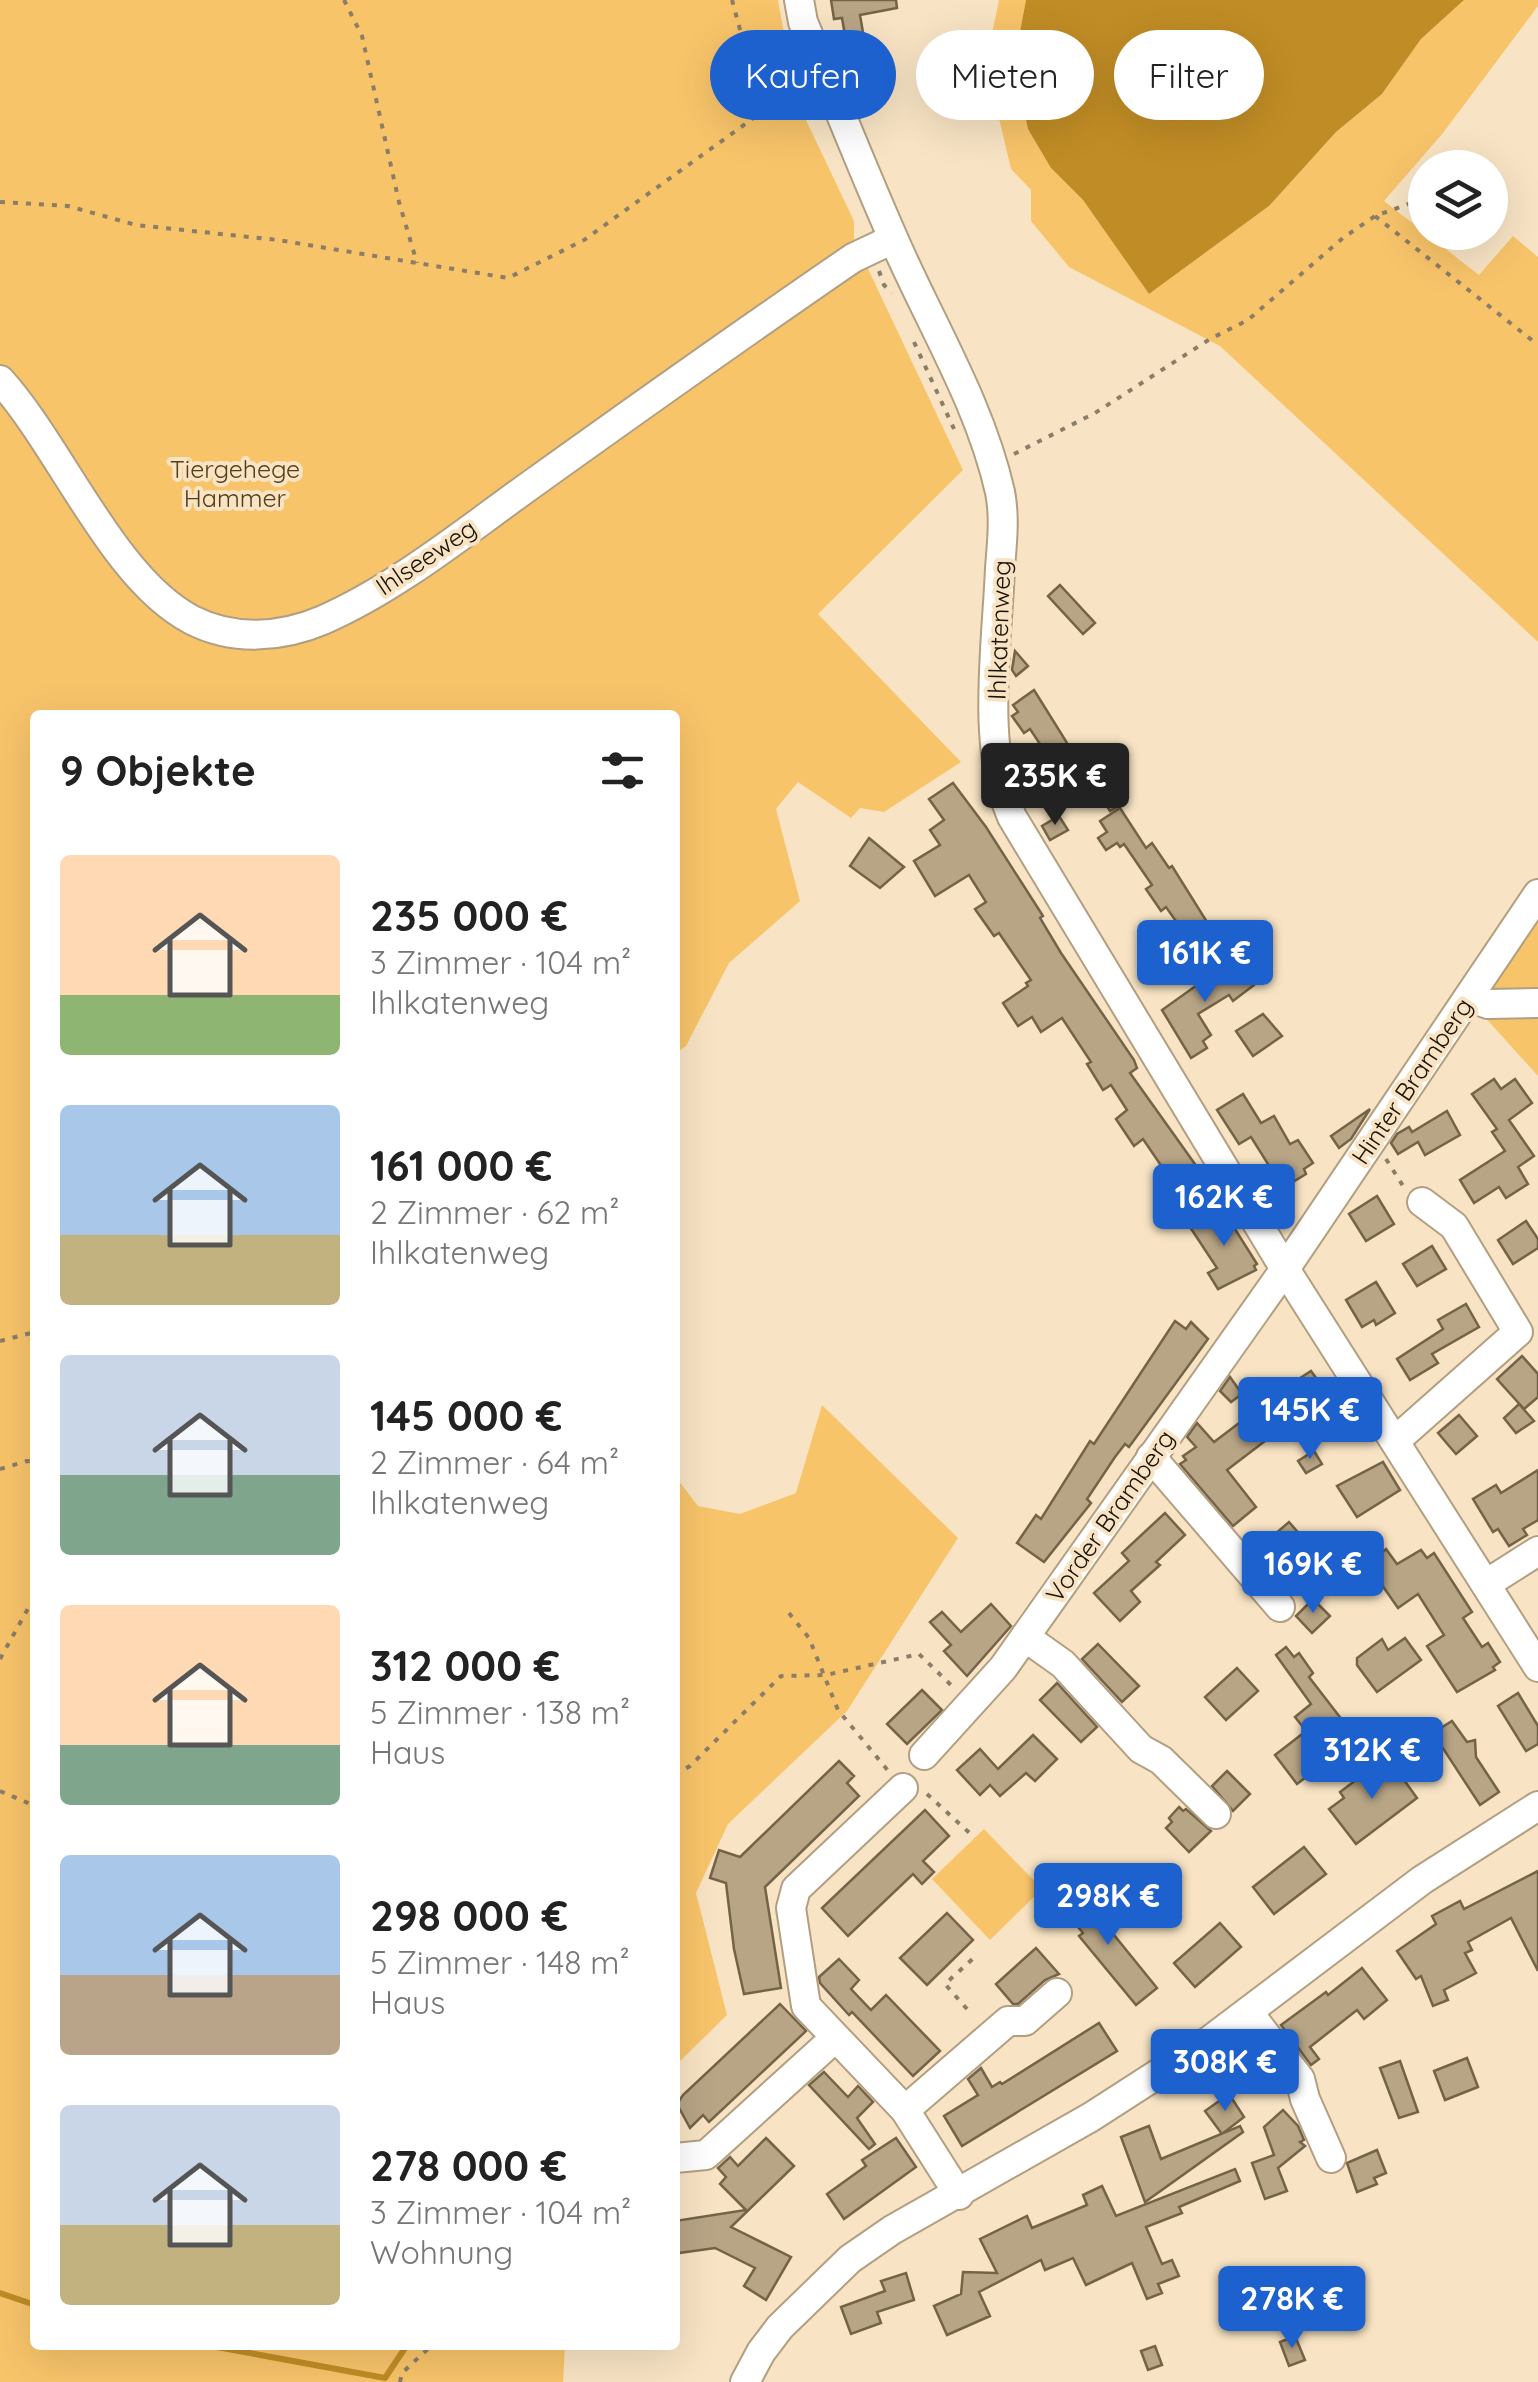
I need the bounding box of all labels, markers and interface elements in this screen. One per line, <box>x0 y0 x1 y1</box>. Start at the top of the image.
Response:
chip: Kaufen <box>710 30 896 120</box>
chip: Mieten <box>916 30 1094 120</box>
chip: Filter <box>1114 30 1264 120</box>
map controls <box>1408 150 1508 250</box>
button: layers <box>1408 150 1508 250</box>
park label: Tiergehege Hammer <box>170 453 300 513</box>
street label: Ihlseeweg <box>370 512 482 601</box>
street label: Ihlkatenweg <box>981 560 1016 700</box>
icon: filters <box>595 743 650 798</box>
pin: 235K € <box>974 743 1136 828</box>
text: 9 Objekte <box>60 744 256 797</box>
text: 235K € <box>1003 755 1107 795</box>
text: 235 000 € <box>370 889 568 942</box>
icon: home <box>140 895 260 1015</box>
pin: 161K € <box>1124 920 1286 1005</box>
text: 161K € <box>1159 932 1251 972</box>
text: 3 Zimmer · 104 m² <box>370 942 631 982</box>
text: Ihlkatenweg <box>370 982 549 1022</box>
street label: Hinter Bramberg <box>1344 991 1479 1170</box>
text: 161 000 € <box>370 1139 552 1192</box>
icon: home <box>140 1145 260 1265</box>
pin: 162K € <box>1143 1164 1305 1249</box>
text: 162K € <box>1175 1176 1273 1216</box>
text: 2 Zimmer · 62 m² <box>370 1192 619 1232</box>
text: Ihlkatenweg <box>370 1232 549 1272</box>
pin: 145K € <box>1229 1377 1391 1462</box>
text: 145 000 € <box>370 1389 562 1442</box>
text: 145K € <box>1260 1389 1360 1429</box>
icon: home <box>140 1395 260 1515</box>
street label: Vorder Bramberg <box>1038 1423 1181 1608</box>
text: 2 Zimmer · 64 m² <box>370 1442 619 1482</box>
text: Ihlkatenweg <box>370 1482 549 1522</box>
pin: 169K € <box>1232 1531 1394 1616</box>
text: 169K € <box>1264 1543 1362 1583</box>
text: 312 000 € <box>370 1639 560 1692</box>
icon: home <box>140 1645 260 1765</box>
text: 5 Zimmer · 138 m² <box>370 1692 630 1732</box>
pin: 312K € <box>1291 1717 1453 1802</box>
text: 312K € <box>1323 1729 1421 1769</box>
text: Haus <box>370 1732 445 1772</box>
pin: 298K € <box>1027 1863 1189 1948</box>
text: 298K € <box>1056 1875 1160 1915</box>
text: 298 000 € <box>370 1889 568 1942</box>
icon: home <box>140 1895 260 2015</box>
text: 5 Zimmer · 148 m² <box>370 1942 630 1982</box>
text: Haus <box>370 1982 445 2022</box>
pin: 308K € <box>1144 2029 1306 2114</box>
text: 308K € <box>1173 2041 1277 2081</box>
text: 278 000 € <box>370 2139 567 2192</box>
icon: home <box>140 2145 260 2265</box>
text: 3 Zimmer · 104 m² <box>370 2192 631 2232</box>
text: Wohnung <box>370 2232 513 2272</box>
pin: 278K € <box>1211 2266 1373 2351</box>
text: 278K € <box>1240 2278 1344 2318</box>

